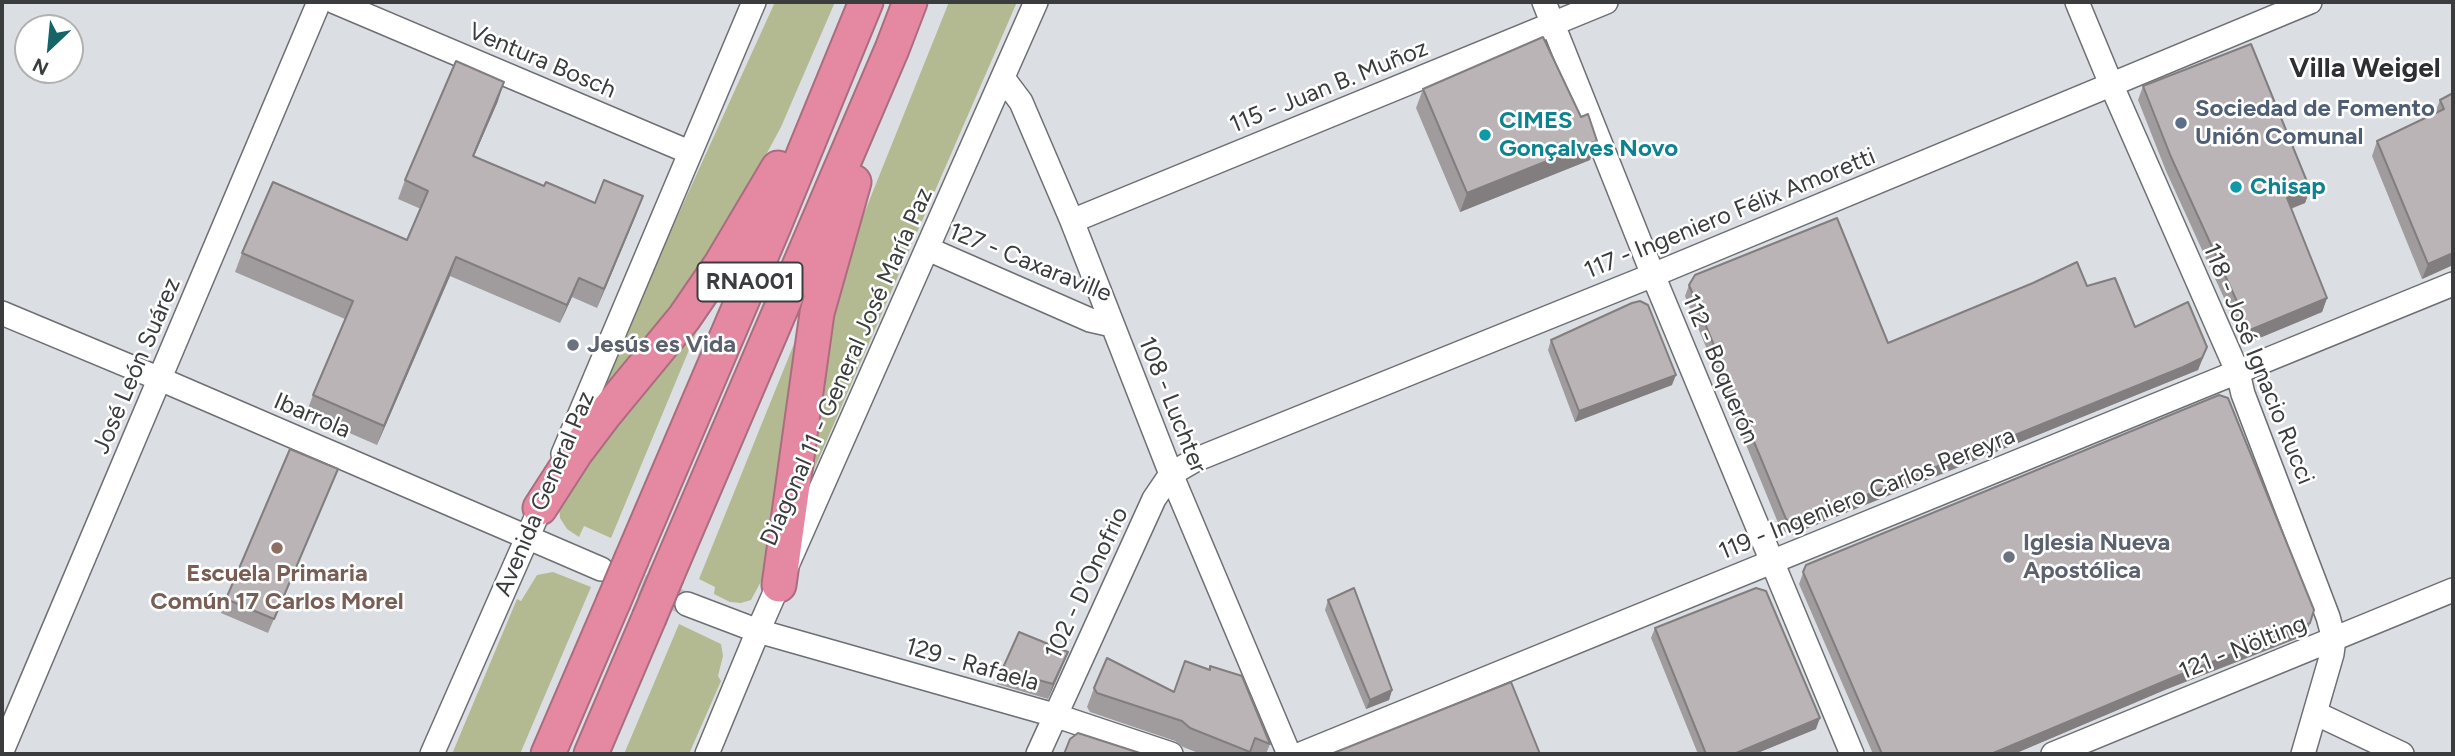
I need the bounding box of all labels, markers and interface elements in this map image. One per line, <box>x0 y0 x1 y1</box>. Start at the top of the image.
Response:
north arrow <box>14 14 84 84</box>
street label: Ventura Bosch <box>464 17 620 105</box>
street label: 115 - Juan B. Muñoz <box>1226 34 1432 140</box>
district label: Villa Weigel <box>2289 52 2441 86</box>
text: N <box>29 53 52 80</box>
place label: Sociedad de Fomento Unión Comunal <box>2195 95 2435 151</box>
place label: CIMES Gonçalves Novo <box>1499 107 1678 163</box>
marker: Sociedad de Fomento Unión Comunal <box>2173 115 2189 131</box>
marker: CIMES Gonçalves Novo <box>1477 127 1493 143</box>
street label: 117 - Ingeniero Félix Amoretti <box>1580 142 1880 286</box>
place label: Chisap <box>2250 173 2326 201</box>
marker: Chisap <box>2228 179 2244 195</box>
street label: Diagonal 11 - General José María Paz <box>755 184 939 550</box>
street label: 127 - Caxaraville <box>944 217 1116 309</box>
street label: 118 - José Ignacio Rucci <box>2196 239 2320 489</box>
road number: RNA001 <box>698 262 802 302</box>
street label: José León Suárez <box>87 274 187 458</box>
street label: 112 - Boquerón <box>1676 290 1764 448</box>
place label: Jesús es Vida <box>587 331 736 359</box>
street label: 108 - Luchter <box>1132 333 1212 477</box>
marker: Jesús es Vida <box>565 337 581 353</box>
street label: Ibarrola <box>269 387 355 445</box>
street label: Avenida General Paz <box>489 387 601 601</box>
street label: 119 - Ingeniero Carlos Pereyra <box>1715 421 2019 567</box>
street label: 102 - D'Onofrio <box>1039 502 1135 664</box>
place label: Iglesia Nueva Apostólica <box>2023 529 2170 585</box>
marker: Escuela Primaria Común 17 Carlos Morel <box>269 540 285 556</box>
marker: Iglesia Nueva Apostólica <box>2001 549 2017 565</box>
place label: Escuela Primaria Común 17 Carlos Morel <box>150 560 404 616</box>
street label: 121 - Nölting <box>2175 609 2311 687</box>
street label: 129 - Rafaela <box>902 632 1042 698</box>

